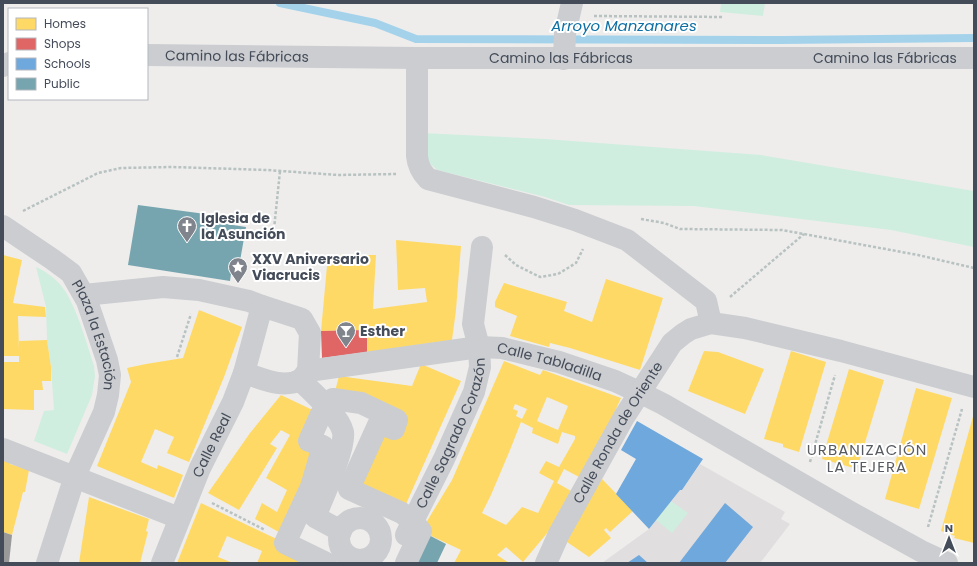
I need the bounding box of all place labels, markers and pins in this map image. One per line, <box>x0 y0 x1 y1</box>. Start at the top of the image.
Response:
place label: Iglesia de la Asunción <box>201 208 286 244</box>
church icon: Iglesia de la Asunción <box>176 215 198 243</box>
place label: XXV Aniversario Viacrucis <box>252 249 369 285</box>
place icon: XXV Aniversario Viacrucis <box>227 256 249 284</box>
bar icon: Esther <box>335 320 357 348</box>
place label: Esther <box>360 321 405 341</box>

